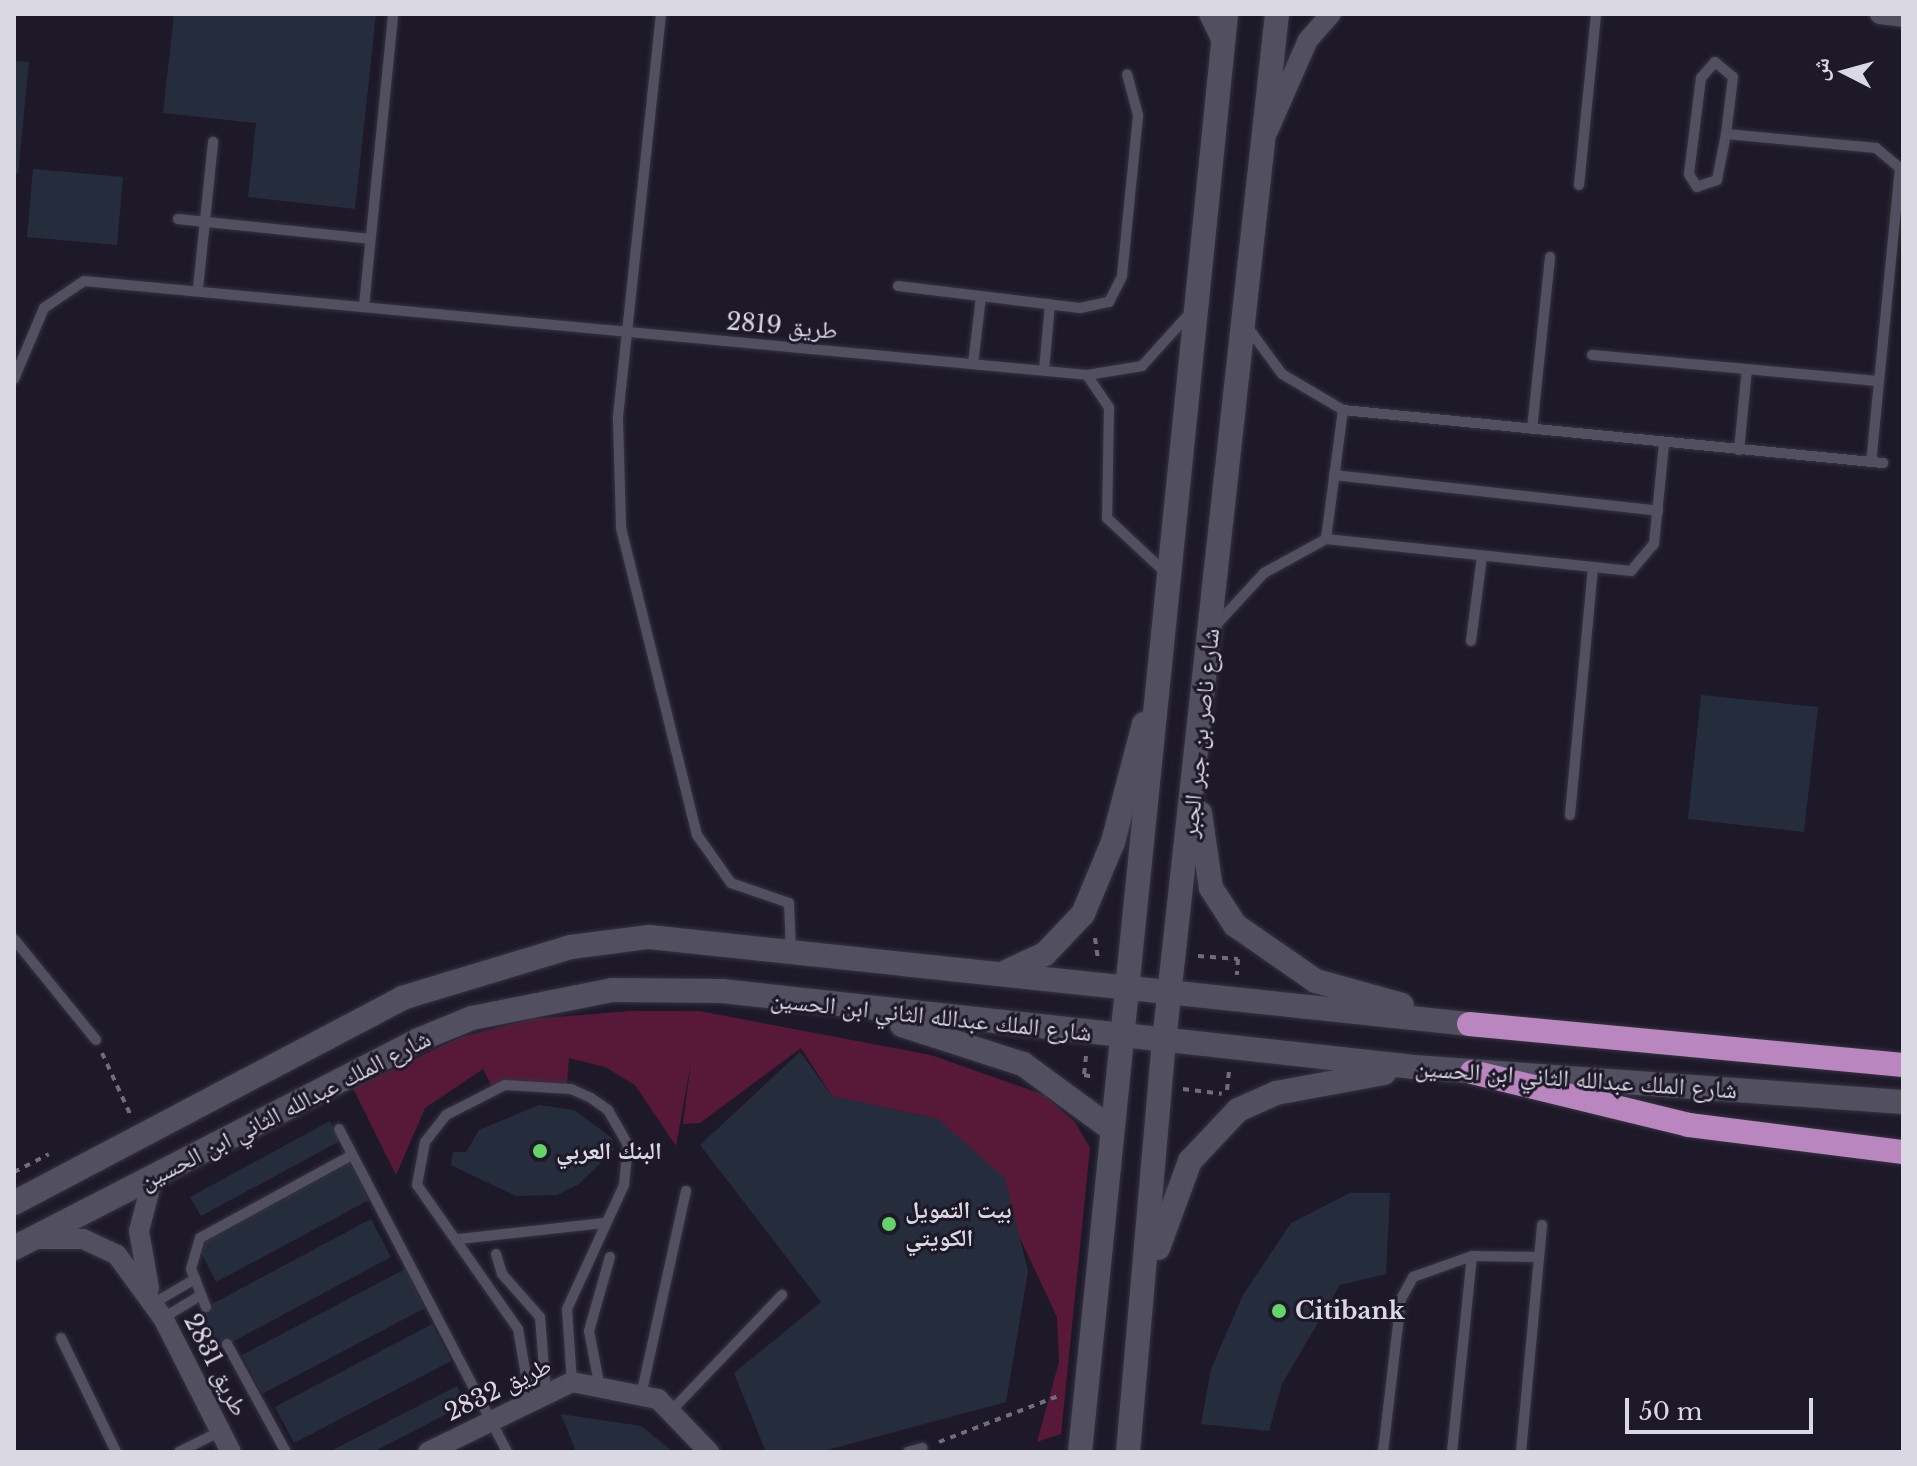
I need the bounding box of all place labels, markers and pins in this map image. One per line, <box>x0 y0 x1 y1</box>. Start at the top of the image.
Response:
place label: البنك العربي <box>556 1137 662 1165</box>
marker: البنك العربي <box>531 1142 549 1160</box>
place label: بيت التمويل الكويتي <box>905 1196 1012 1252</box>
marker: بيت التمويل الكويتي <box>880 1215 898 1233</box>
place label: Citibank <box>1295 1297 1405 1325</box>
marker: Citibank <box>1270 1302 1288 1320</box>

